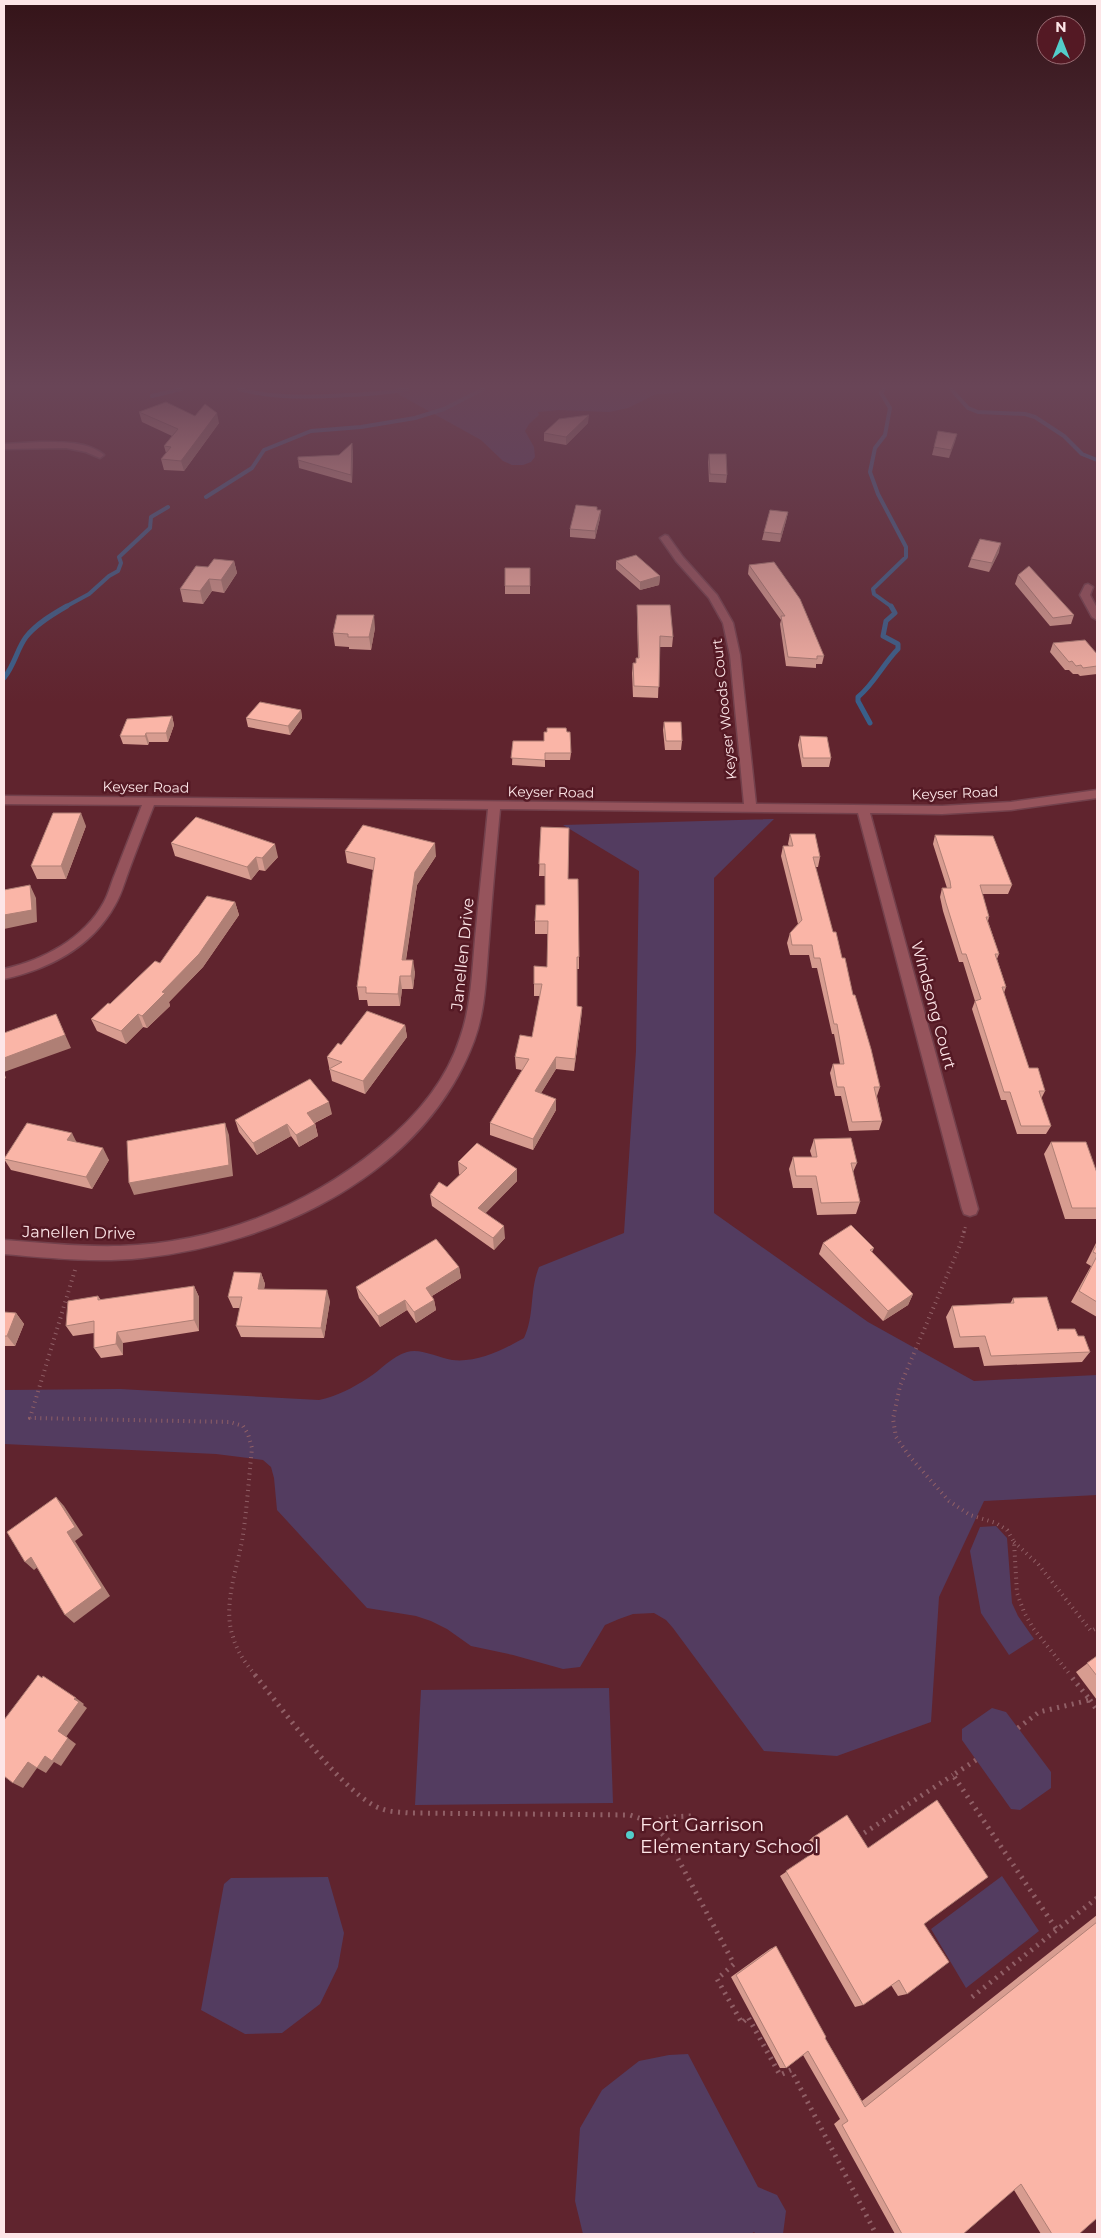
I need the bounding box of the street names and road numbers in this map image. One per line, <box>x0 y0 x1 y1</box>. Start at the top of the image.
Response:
street label: Keyser Woods Court <box>708 637 740 780</box>
street label: Keyser Road <box>103 777 189 797</box>
street label: Keyser Road <box>508 782 594 802</box>
street label: Keyser Road <box>911 782 999 804</box>
street label: Janellen Drive <box>447 897 478 1012</box>
street label: Windsong Court <box>907 939 960 1072</box>
street label: Janellen Drive <box>21 1222 136 1243</box>

